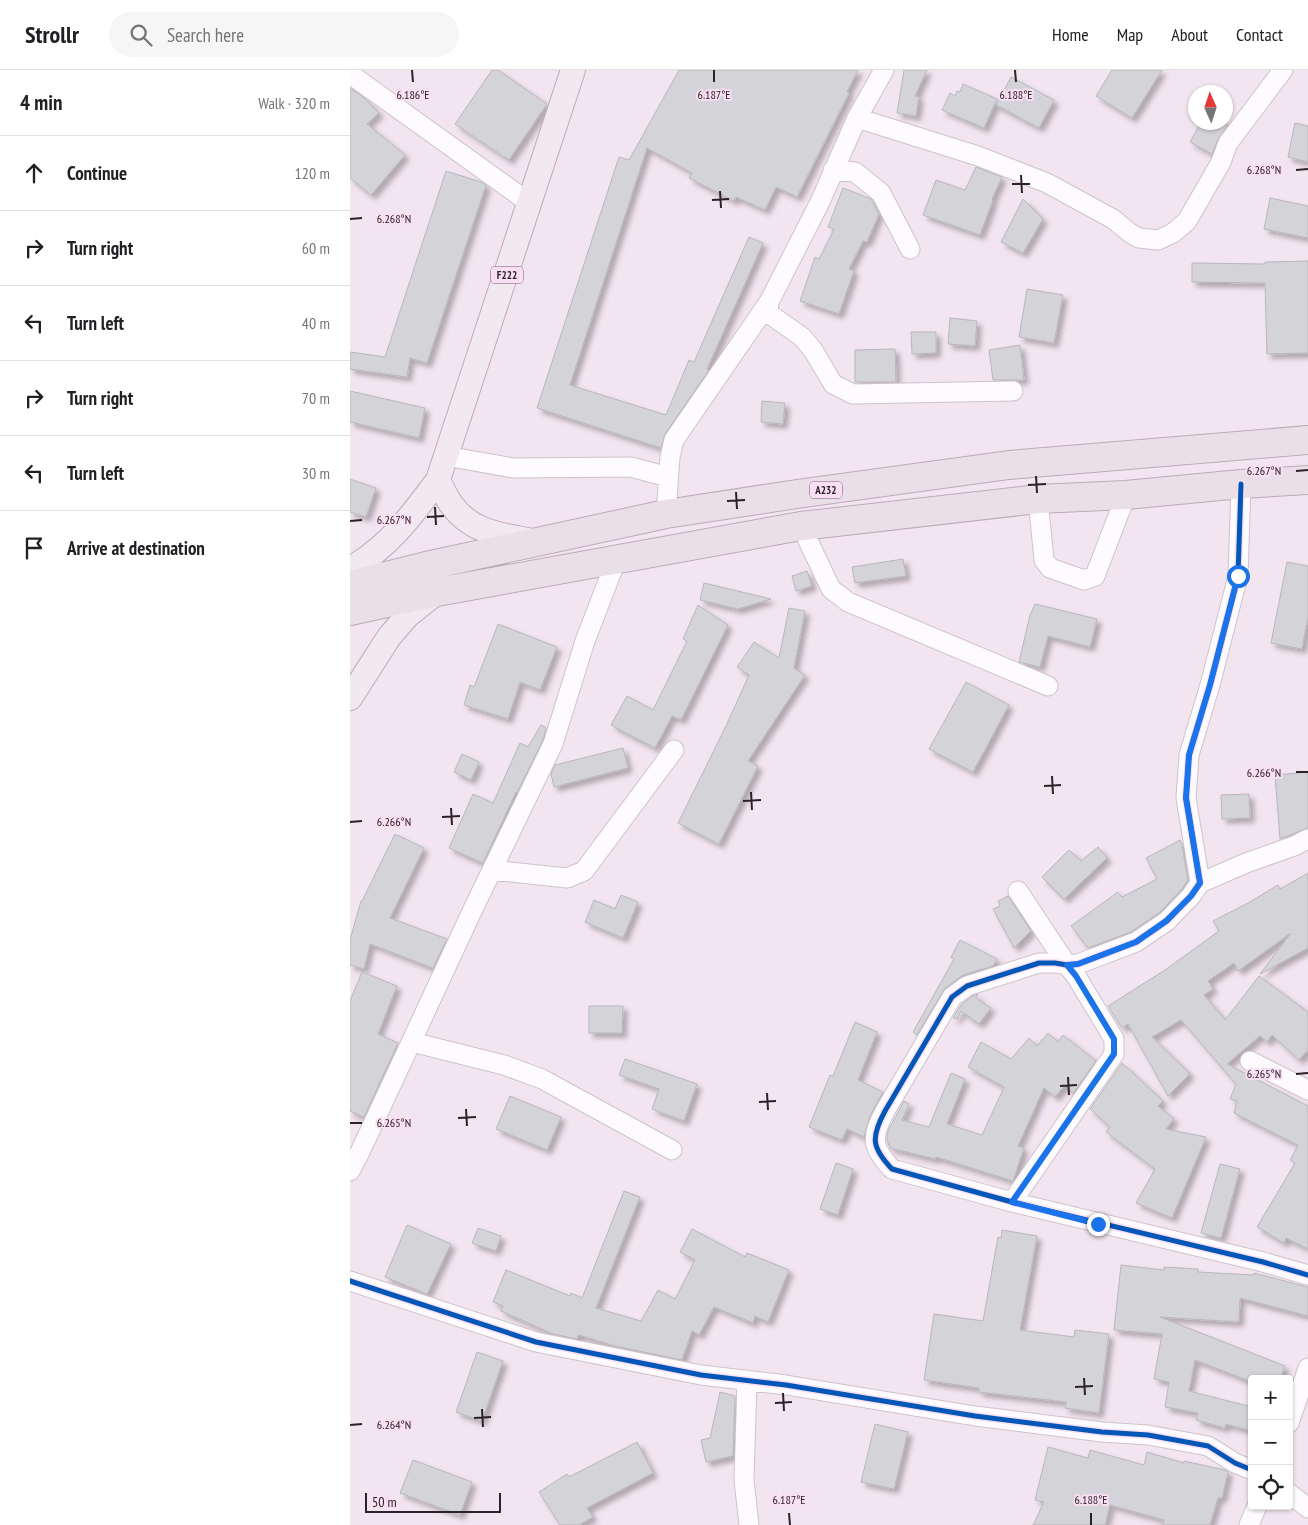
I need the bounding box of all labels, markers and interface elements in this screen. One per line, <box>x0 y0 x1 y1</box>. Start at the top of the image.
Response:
search box <box>109 12 459 57</box>
text: Strollr <box>25 19 79 50</box>
icon: search <box>127 21 155 49</box>
text: Search here <box>167 23 244 47</box>
text: Home <box>1052 23 1089 46</box>
text: Map <box>1117 23 1143 46</box>
text: About <box>1171 23 1208 46</box>
text: Contact <box>1236 23 1283 46</box>
north arrow <box>1188 85 1233 130</box>
text: 6.186°E <box>397 87 430 102</box>
text: 6.187°E <box>698 87 731 102</box>
text: 6.188°E <box>1000 87 1033 102</box>
text: 4 min <box>20 89 62 116</box>
text: Walk · 320 m <box>258 93 330 113</box>
icon: ahead <box>20 159 48 187</box>
text: Continue <box>67 161 127 185</box>
text: 6.268°N <box>1247 162 1281 177</box>
text: 120 m <box>295 163 330 183</box>
text: 6.268°N <box>377 211 411 226</box>
icon: right <box>20 234 48 262</box>
text: Turn right <box>67 236 133 260</box>
text: 60 m <box>302 238 330 258</box>
road number: F222 <box>491 266 523 284</box>
icon: left <box>20 309 48 337</box>
text: Turn left <box>67 311 124 335</box>
text: 40 m <box>302 313 330 333</box>
icon: right <box>20 384 48 412</box>
text: Turn right <box>67 386 133 410</box>
text: 70 m <box>302 388 330 408</box>
icon: left <box>20 459 48 487</box>
text: Turn left <box>67 461 124 485</box>
text: 30 m <box>302 463 330 483</box>
text: 6.267°N <box>1247 463 1281 478</box>
road number: A232 <box>810 482 842 498</box>
text: 6.267°N <box>377 512 411 527</box>
icon: arrive <box>20 534 48 562</box>
text: Arrive at destination <box>67 536 205 560</box>
route start <box>1227 565 1250 588</box>
text: 6.266°N <box>1247 765 1281 780</box>
text: 6.266°N <box>377 814 411 829</box>
text: 6.265°N <box>1247 1066 1281 1081</box>
text: 6.265°N <box>377 1115 411 1130</box>
route end <box>1087 1213 1110 1236</box>
map controls <box>1248 1375 1293 1510</box>
button: + <box>1248 1375 1293 1420</box>
text: 6.264°N <box>377 1417 411 1432</box>
button: − <box>1248 1420 1293 1465</box>
button: locate <box>1248 1465 1293 1510</box>
scale bar <box>365 1490 501 1513</box>
text: 6.187°E <box>773 1492 806 1507</box>
text: 6.188°E <box>1075 1492 1108 1507</box>
text: 50 m <box>372 1493 397 1511</box>

